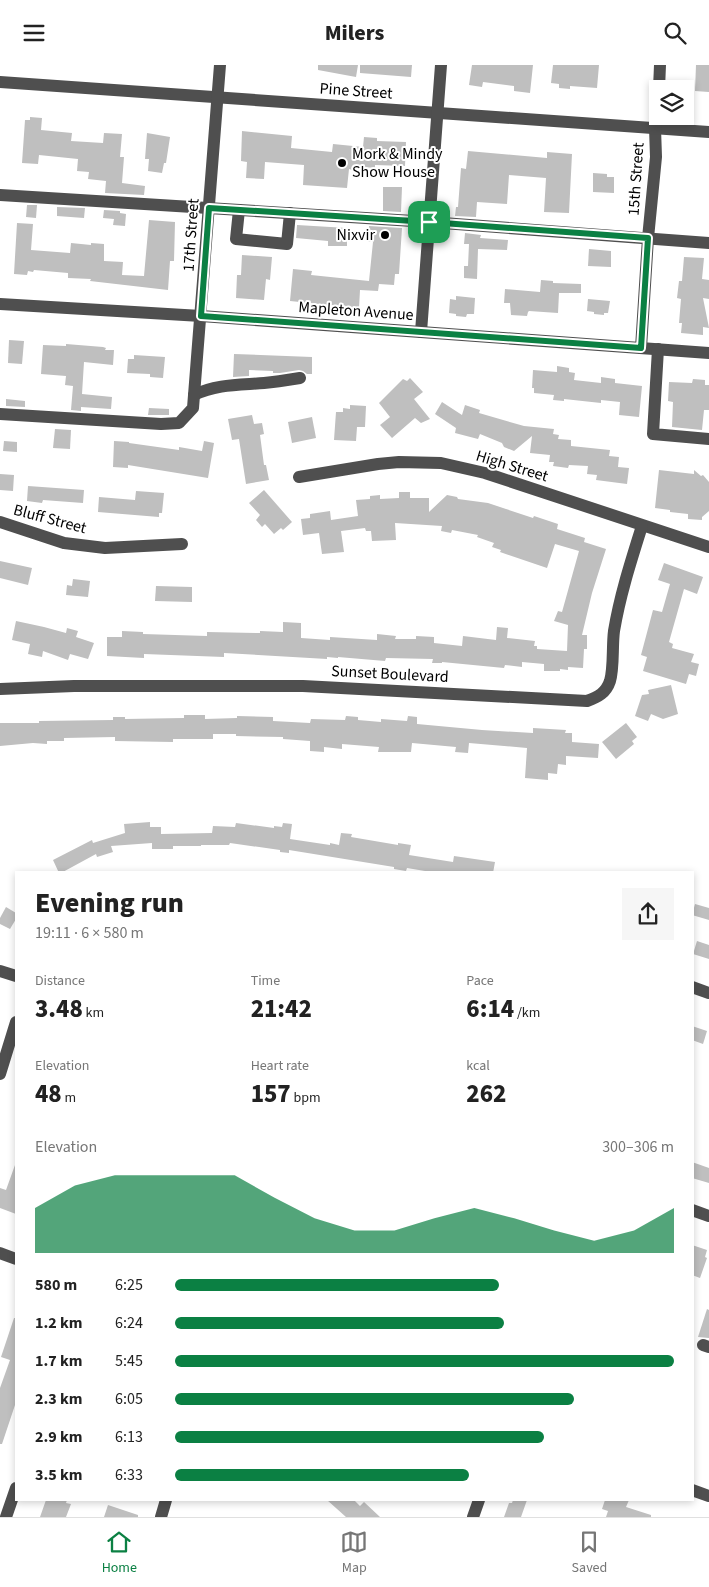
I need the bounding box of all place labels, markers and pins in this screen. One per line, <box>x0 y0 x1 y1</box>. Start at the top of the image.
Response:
place label: Mork & Mindy Show House <box>352 143 443 183</box>
marker: Mork & Mindy Show House <box>336 157 348 169</box>
pin <box>408 201 450 243</box>
place label: Nixvir <box>337 224 375 246</box>
marker: Nixvir <box>379 229 391 241</box>

